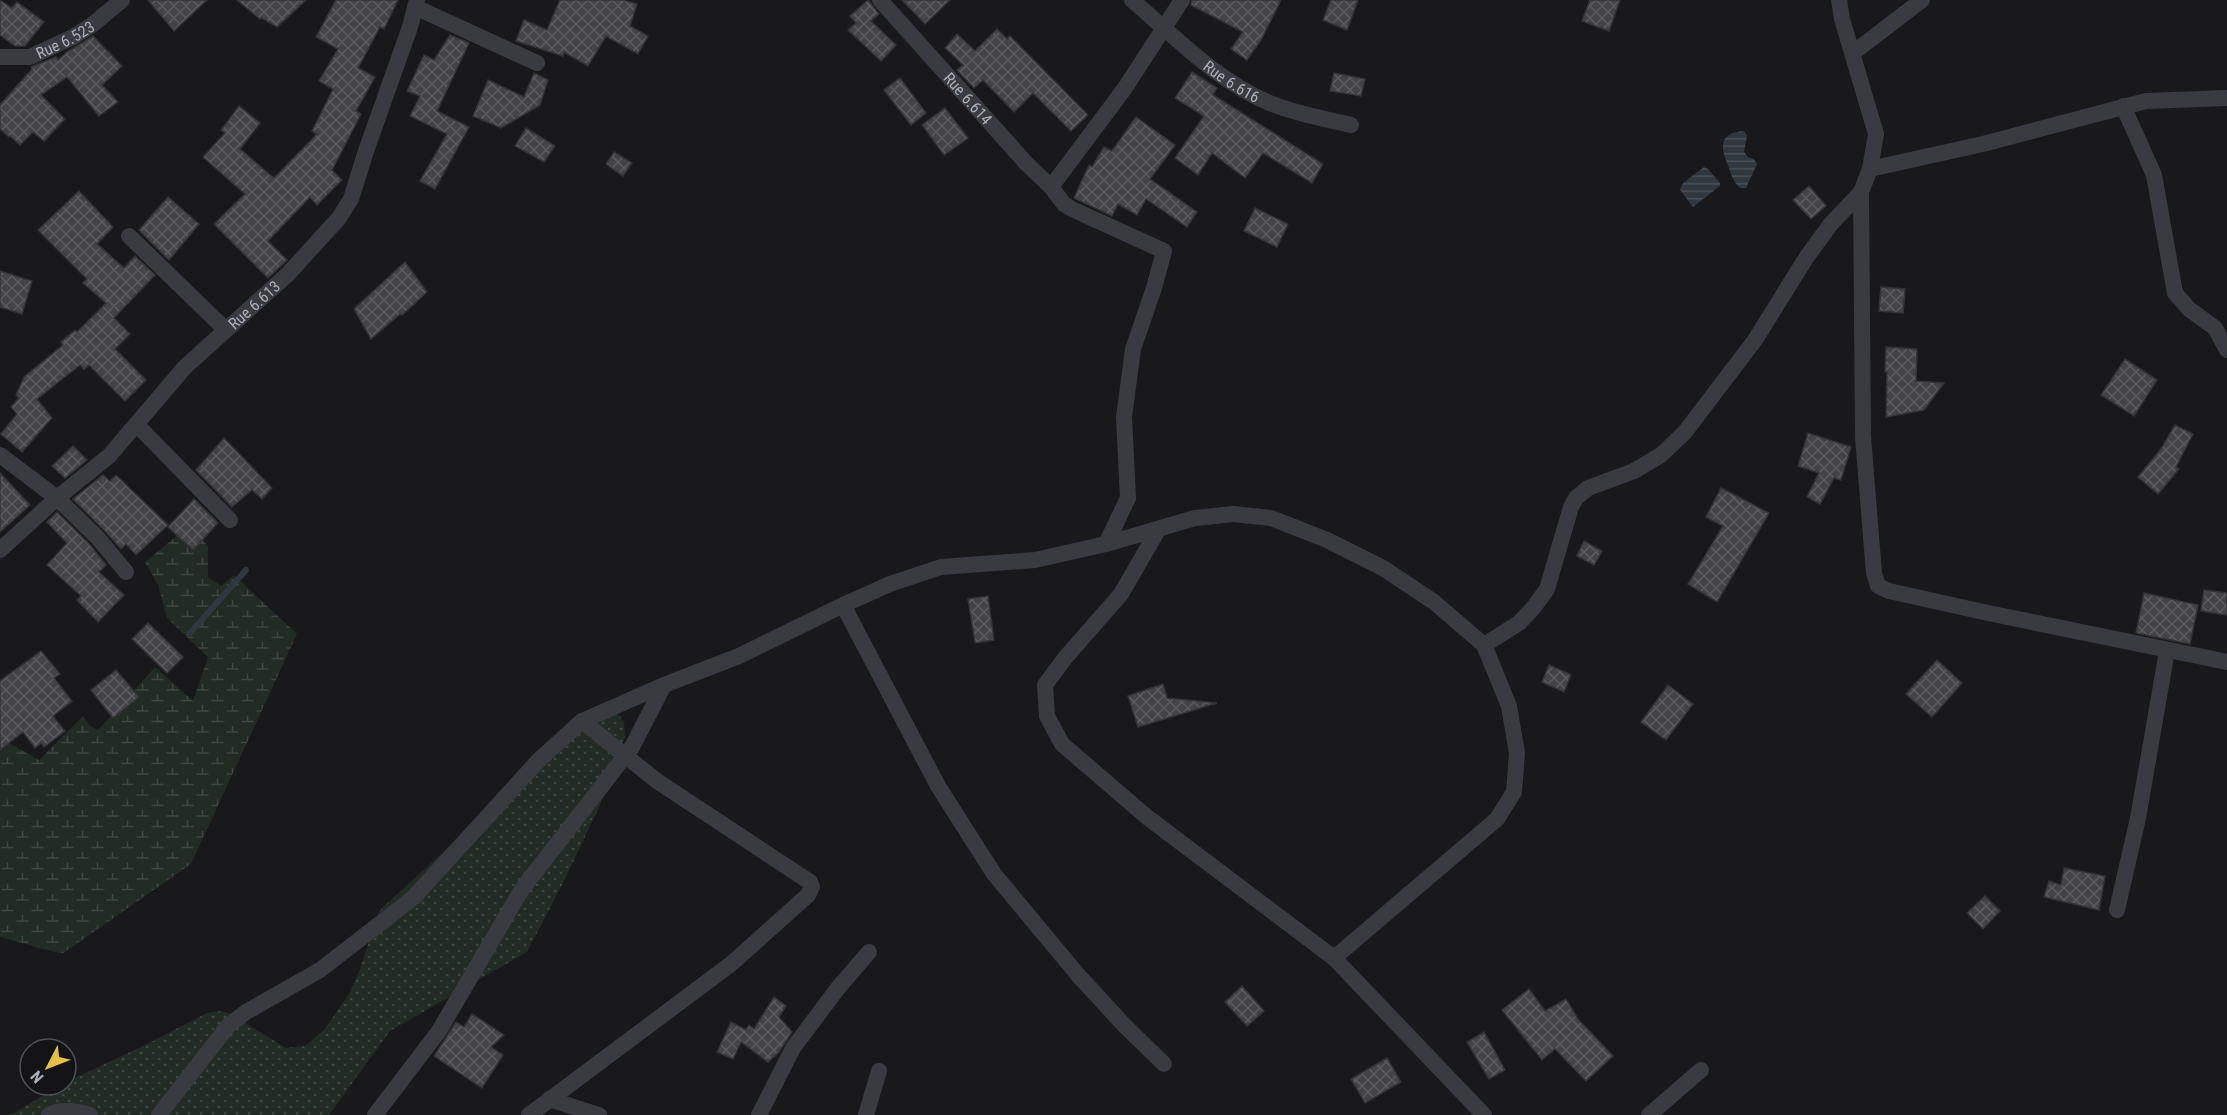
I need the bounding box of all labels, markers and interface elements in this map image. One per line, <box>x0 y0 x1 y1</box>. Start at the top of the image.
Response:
street label: Rue 6.523 <box>33 17 98 63</box>
street label: Rue 6.616 <box>1200 56 1263 107</box>
street label: Rue 6.614 <box>940 68 996 128</box>
street label: Rue 6.613 <box>224 276 284 333</box>
north arrow <box>18 1037 78 1097</box>
text: N <box>27 1067 48 1087</box>

